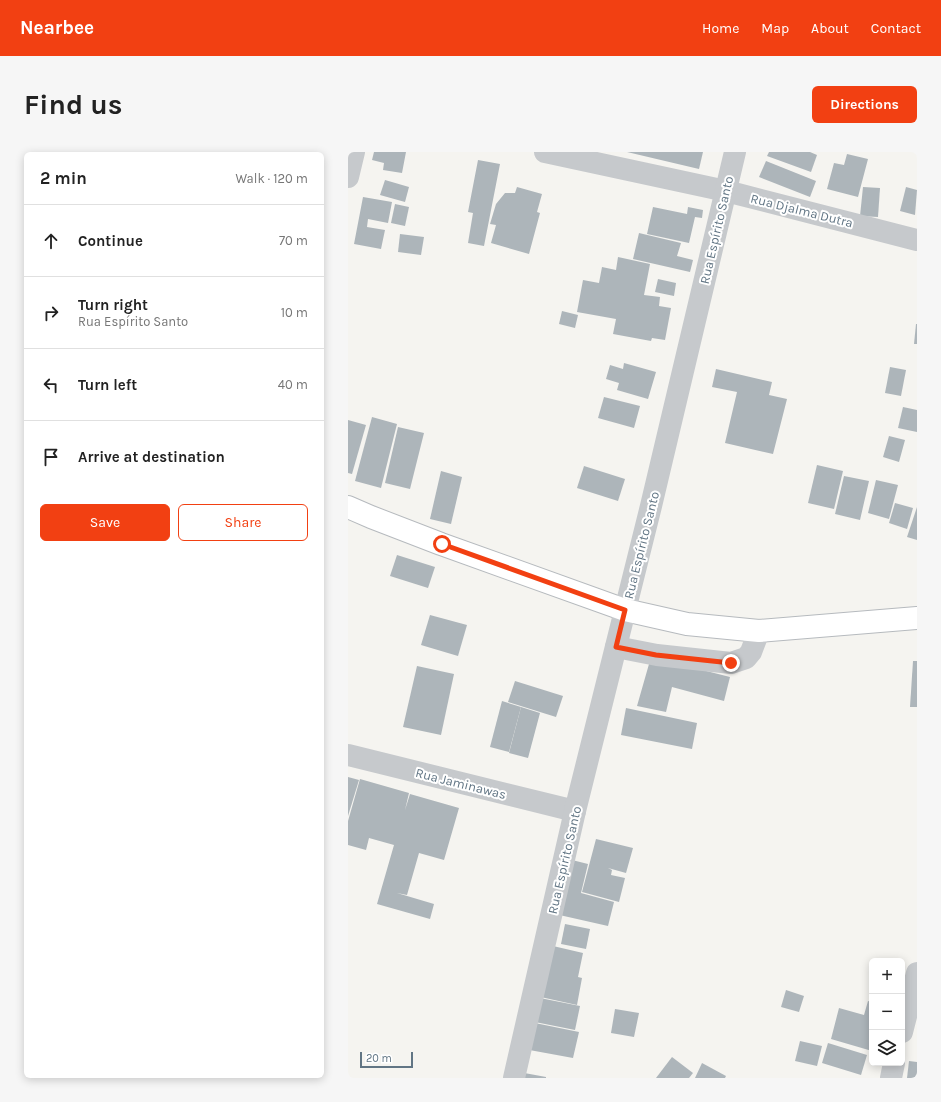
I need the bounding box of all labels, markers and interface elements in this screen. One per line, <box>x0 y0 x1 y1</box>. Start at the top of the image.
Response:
text: Nearbee <box>20 17 94 39</box>
text: Home <box>702 20 739 37</box>
text: Map <box>761 20 789 37</box>
text: About <box>811 20 849 37</box>
text: Contact <box>871 20 921 37</box>
button: Directions <box>812 86 917 123</box>
text: Find us <box>24 88 123 121</box>
text: 2 min <box>40 168 87 188</box>
text: Walk · 120 m <box>235 171 308 186</box>
street label: Rua Espírito Santo <box>697 175 736 285</box>
street label: Rua Djalma Dutra <box>749 190 855 230</box>
icon: ahead <box>40 230 62 252</box>
text: Continue <box>78 232 143 250</box>
text: 70 m <box>279 233 308 248</box>
text: Turn right <box>78 296 148 314</box>
icon: right <box>40 302 62 324</box>
text: 10 m <box>281 305 308 320</box>
text: Rua Espírito Santo <box>78 314 188 329</box>
icon: left <box>40 374 62 396</box>
text: Turn left <box>78 376 137 394</box>
text: 40 m <box>278 377 308 392</box>
icon: arrive <box>40 446 62 468</box>
text: Arrive at destination <box>78 448 225 466</box>
street label: Rua Espírito Santo <box>621 490 662 600</box>
button: Save <box>40 504 170 541</box>
button: Share <box>178 504 308 541</box>
route start <box>433 535 451 553</box>
route end <box>722 654 740 672</box>
street label: Rua Jaminawas <box>414 765 508 802</box>
street label: Rua Espírito Santo <box>545 805 584 915</box>
map controls <box>869 958 905 1066</box>
button: + <box>869 958 905 994</box>
button: − <box>869 994 905 1030</box>
button: layers <box>869 1030 905 1066</box>
scale bar <box>360 1050 413 1069</box>
text: 20 m <box>366 1052 392 1065</box>

